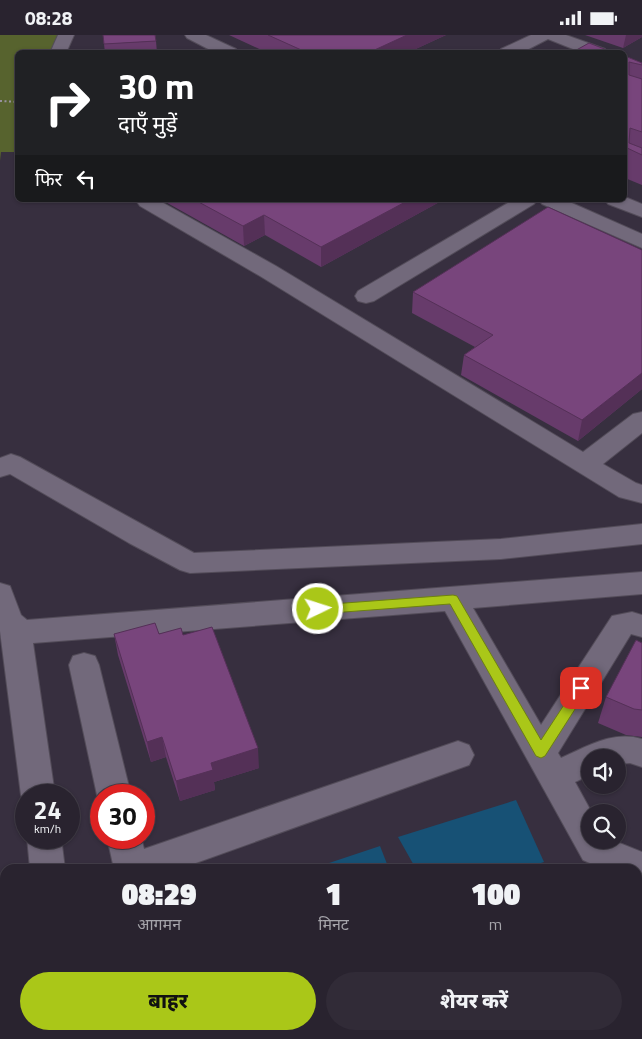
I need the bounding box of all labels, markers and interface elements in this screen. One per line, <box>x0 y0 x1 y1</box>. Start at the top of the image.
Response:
text: 08:28 <box>25 3 72 32</box>
text: 30 m <box>118 59 194 113</box>
icon: right <box>35 70 100 135</box>
text: दाएँ मुड़ें <box>118 107 177 141</box>
text: फिर <box>35 164 62 193</box>
icon: left <box>72 165 100 193</box>
position arrow <box>291 582 343 634</box>
pin <box>560 667 602 709</box>
icon: arrive <box>567 674 595 702</box>
map controls <box>581 749 626 849</box>
button: sound <box>581 749 626 794</box>
speed limit sign: 30 <box>90 784 155 849</box>
text: 24 <box>33 791 62 829</box>
button: search <box>581 804 626 849</box>
text: km/h <box>34 819 61 838</box>
text: 08:29 <box>122 871 196 917</box>
text: 1 <box>325 871 342 917</box>
text: 100 <box>471 871 520 917</box>
text: आगमन <box>137 912 181 936</box>
text: मिनट <box>318 912 349 936</box>
text: m <box>489 912 502 936</box>
button: बाहर <box>20 972 316 1030</box>
button: शेयर करें <box>326 972 622 1030</box>

